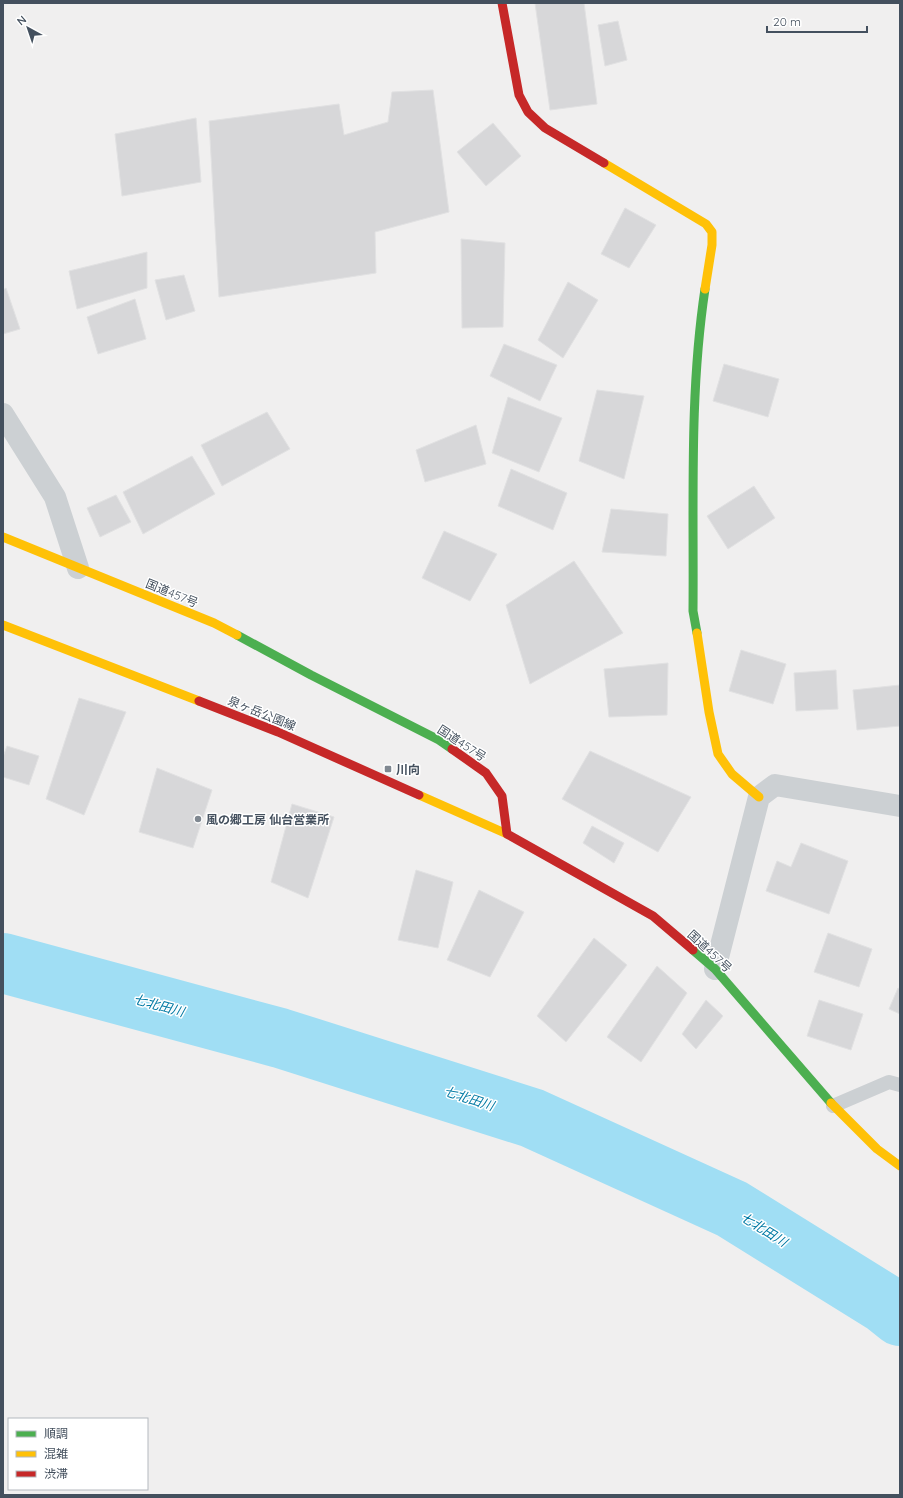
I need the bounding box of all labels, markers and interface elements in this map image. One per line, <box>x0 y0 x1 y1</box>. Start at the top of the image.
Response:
north arrow <box>8 8 48 48</box>
scale bar <box>767 8 867 34</box>
text: N <box>14 12 29 28</box>
text: 20 m <box>773 14 801 29</box>
street label: 国道457号 <box>144 576 200 610</box>
street label: 泉ヶ岳公園線 <box>226 693 298 733</box>
street label: 国道457号 <box>435 722 489 764</box>
place label: 川向 <box>396 762 420 777</box>
marker: 川向 <box>383 764 393 774</box>
place label: 風の郷工房 仙台営業所 <box>206 812 329 827</box>
marker: 風の郷工房 仙台営業所 <box>193 814 203 824</box>
street label: 国道457号 <box>685 927 735 975</box>
water label: 七北田川 <box>132 991 188 1020</box>
water label: 七北田川 <box>442 1082 498 1114</box>
water label: 七北田川 <box>738 1208 792 1251</box>
legend <box>8 1418 148 1490</box>
text: 順調 <box>44 1426 68 1441</box>
text: 混雑 <box>44 1446 68 1461</box>
text: 渋滞 <box>44 1466 68 1481</box>

